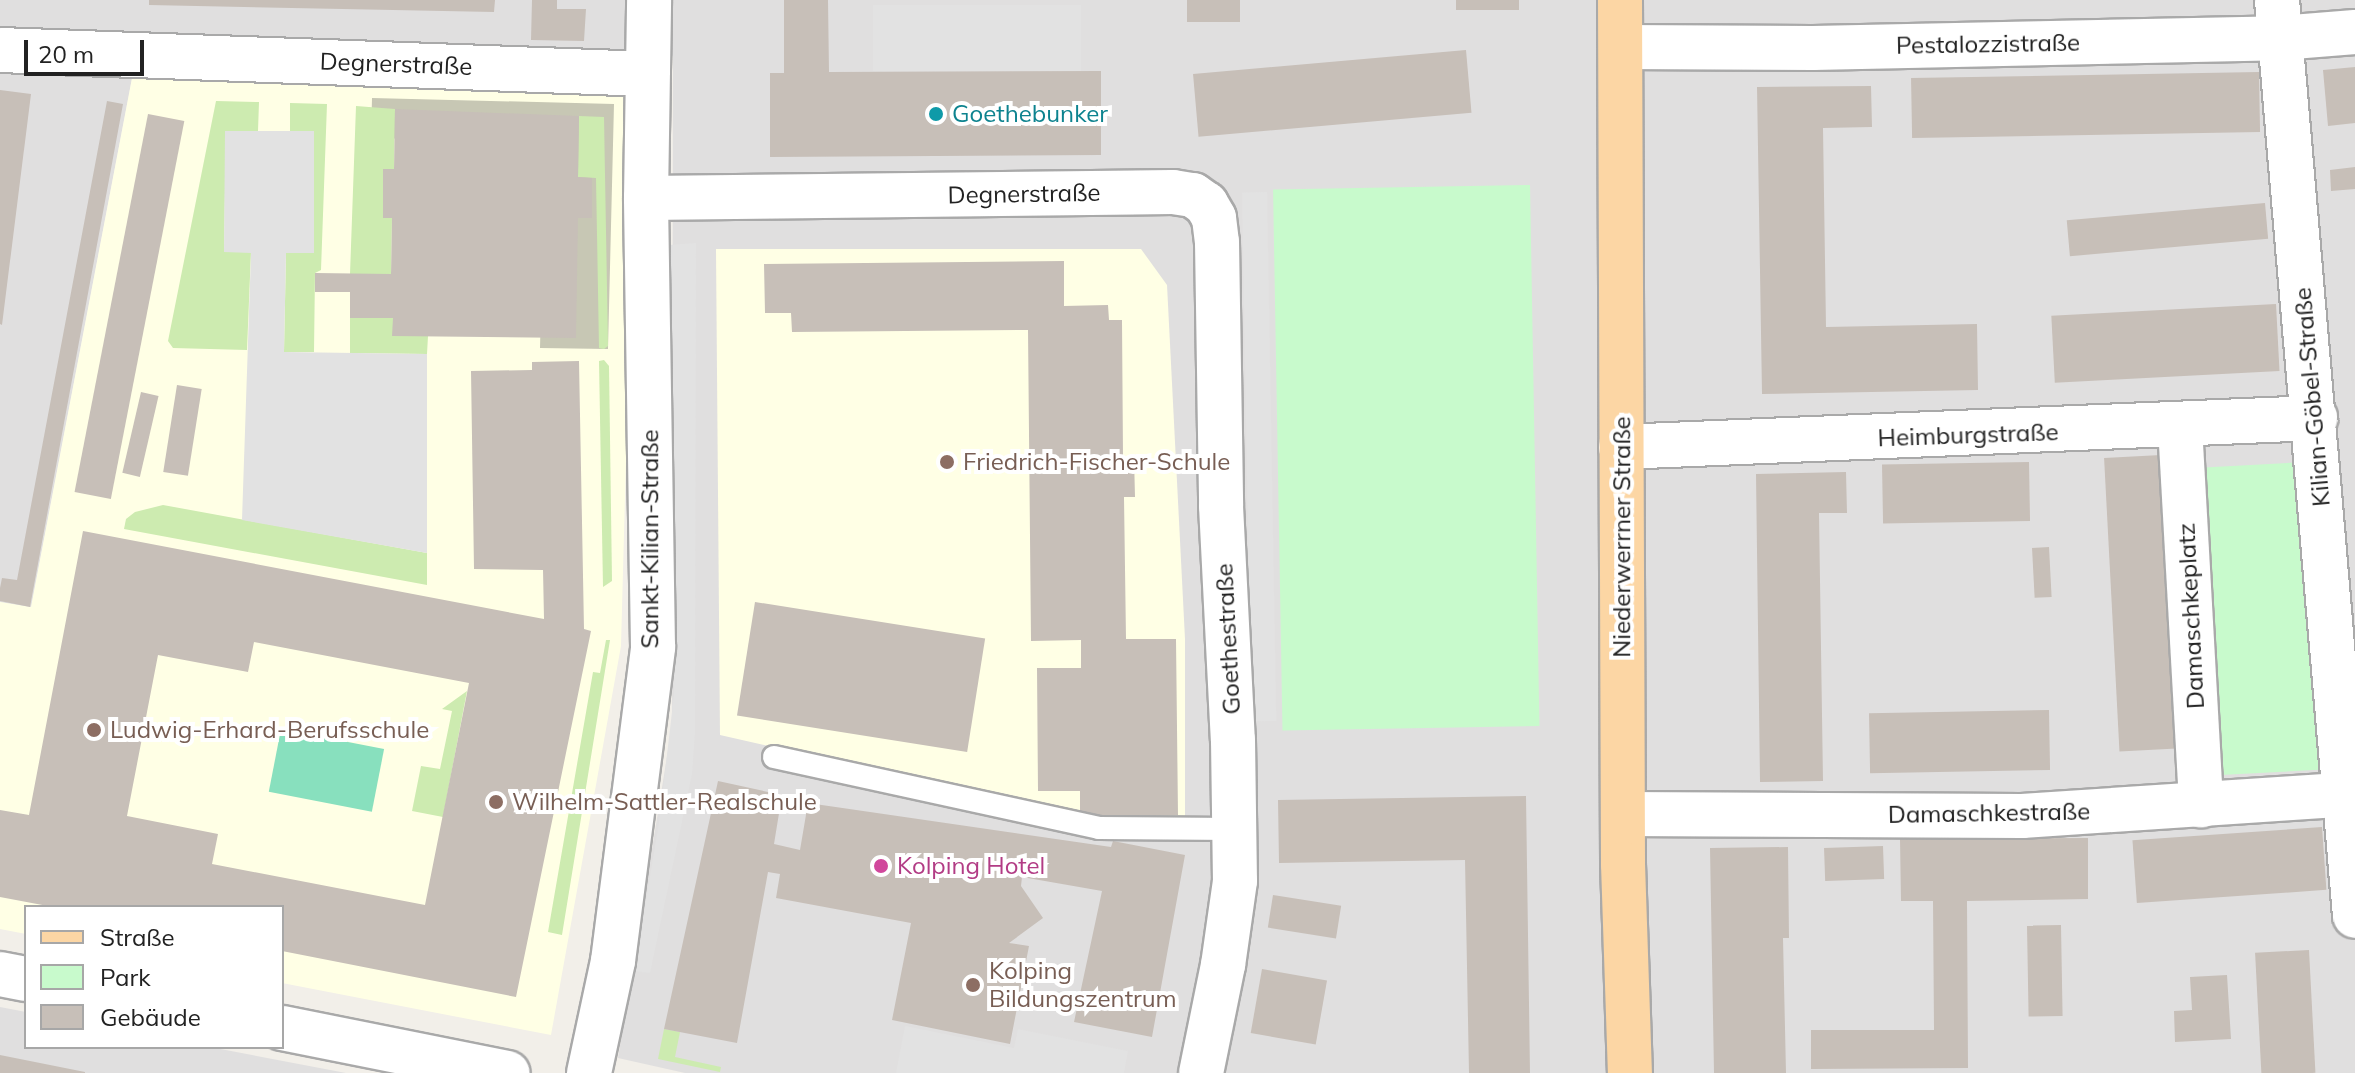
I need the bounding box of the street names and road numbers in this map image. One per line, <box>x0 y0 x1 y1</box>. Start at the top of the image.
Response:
street label: Pestalozzistraße <box>1896 28 2080 60</box>
street label: Degnerstraße <box>319 47 473 81</box>
street label: Degnerstraße <box>947 178 1101 210</box>
street label: Kilian-Göbel-Straße <box>2288 286 2336 508</box>
street label: Niederwerrner Straße <box>1608 416 1636 658</box>
street label: Heimburgstraße <box>1877 417 2059 453</box>
street label: Sankt-Kilian-Straße <box>636 429 664 649</box>
street label: Damaschkeplatz <box>2172 522 2210 710</box>
street label: Goethestraße <box>1210 563 1246 715</box>
street label: Damaschkestraße <box>1888 797 2090 829</box>

